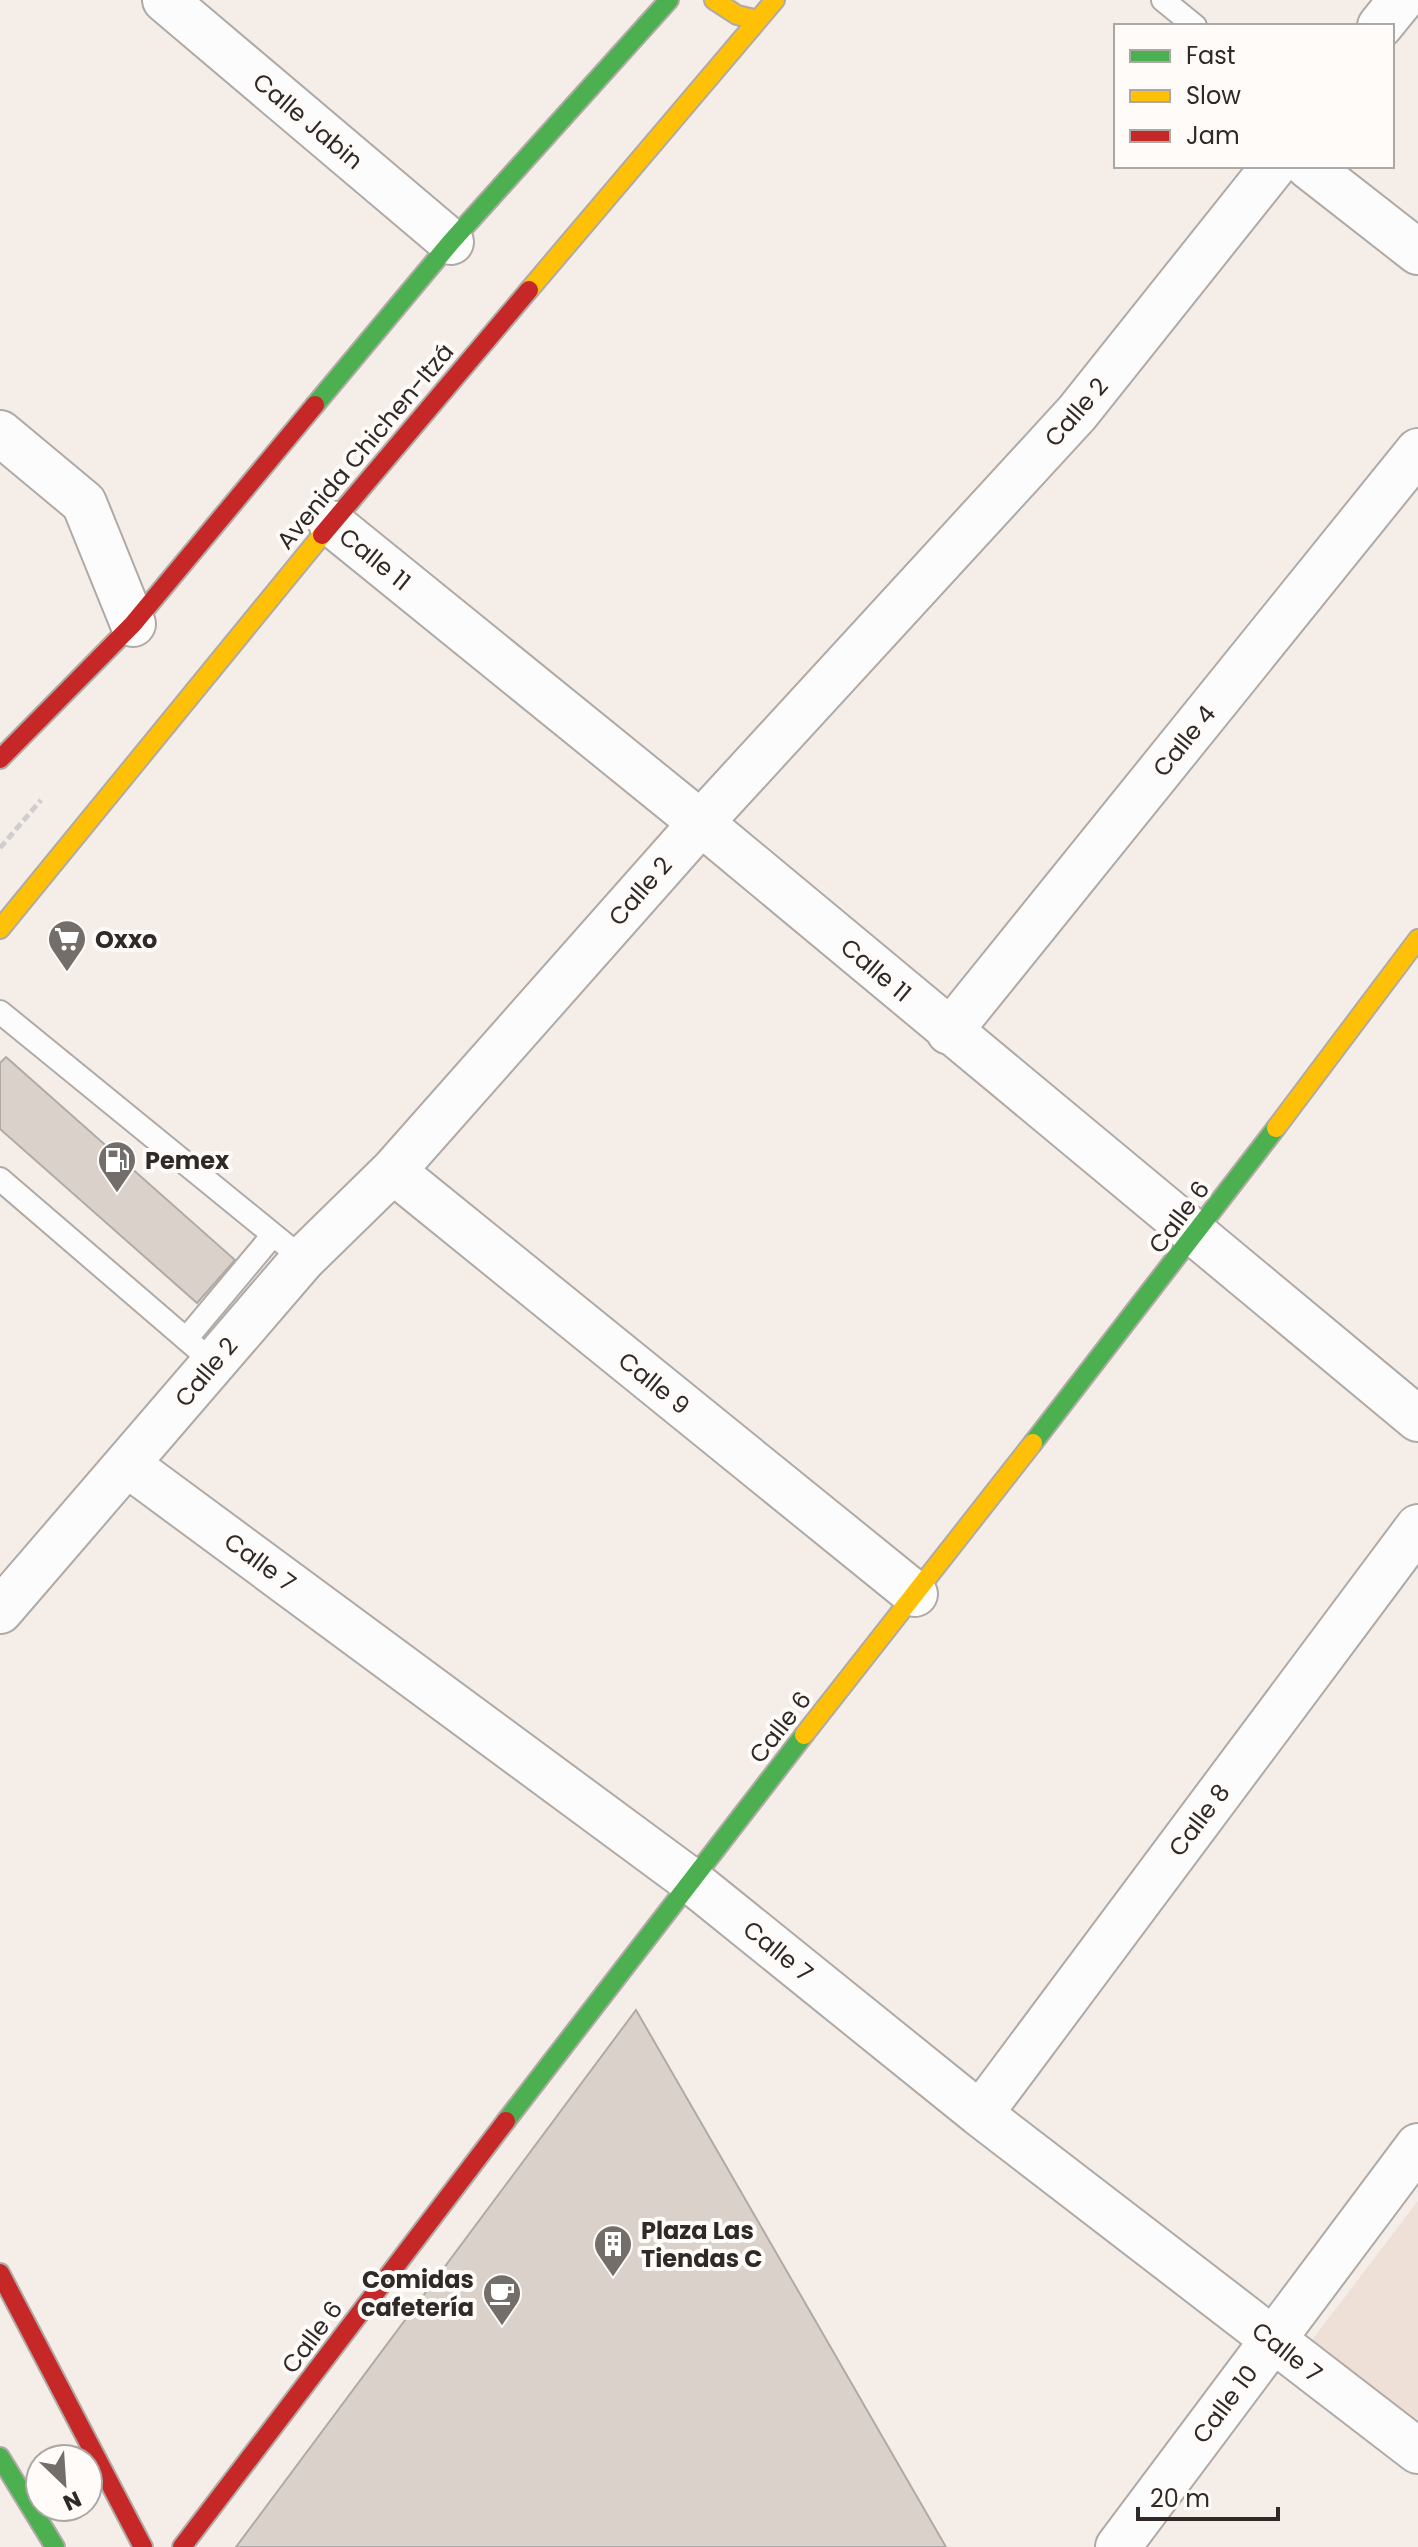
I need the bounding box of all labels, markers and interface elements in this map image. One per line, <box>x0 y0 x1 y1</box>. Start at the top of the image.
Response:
legend <box>1114 24 1394 168</box>
text: Fast <box>1186 39 1236 72</box>
street label: Calle Jabin <box>246 65 370 177</box>
text: Slow <box>1186 79 1241 112</box>
text: Jam <box>1186 119 1240 152</box>
street label: Avenida Chichen-Itzá <box>269 336 461 556</box>
street label: Calle 2 <box>1037 370 1115 454</box>
street label: Calle 11 <box>332 520 418 598</box>
street label: Calle 4 <box>1145 698 1223 784</box>
street label: Calle 2 <box>601 849 679 933</box>
supermarket icon: Oxxo <box>46 918 88 973</box>
place label: Oxxo <box>95 923 157 956</box>
street label: Calle 11 <box>834 931 918 1009</box>
fuel station icon: Pemex <box>96 1139 138 1194</box>
place label: Pemex <box>145 1144 230 1177</box>
street label: Calle 6 <box>1141 1174 1217 1260</box>
street label: Calle 2 <box>167 1330 245 1414</box>
street label: Calle 9 <box>611 1344 697 1422</box>
street label: Calle 7 <box>218 1525 302 1599</box>
street label: Calle 6 <box>741 1684 819 1770</box>
street label: Calle 8 <box>1161 1777 1237 1863</box>
street label: Calle 7 <box>736 1913 820 1989</box>
place label: Plaza Las Tiendas C <box>641 2214 763 2275</box>
building icon: Plaza Las Tiendas C <box>592 2223 634 2278</box>
place label: Comidas cafetería <box>361 2263 474 2324</box>
cafe icon: Comidas cafetería <box>481 2272 523 2327</box>
street label: Calle 6 <box>274 2294 350 2380</box>
street label: Calle 7 <box>1245 2314 1329 2390</box>
street label: Calle 10 <box>1185 2358 1265 2450</box>
north arrow <box>24 2443 104 2523</box>
scale bar <box>1138 2471 1278 2521</box>
text: 20 m <box>1150 2482 1210 2515</box>
text: N <box>58 2483 86 2518</box>

